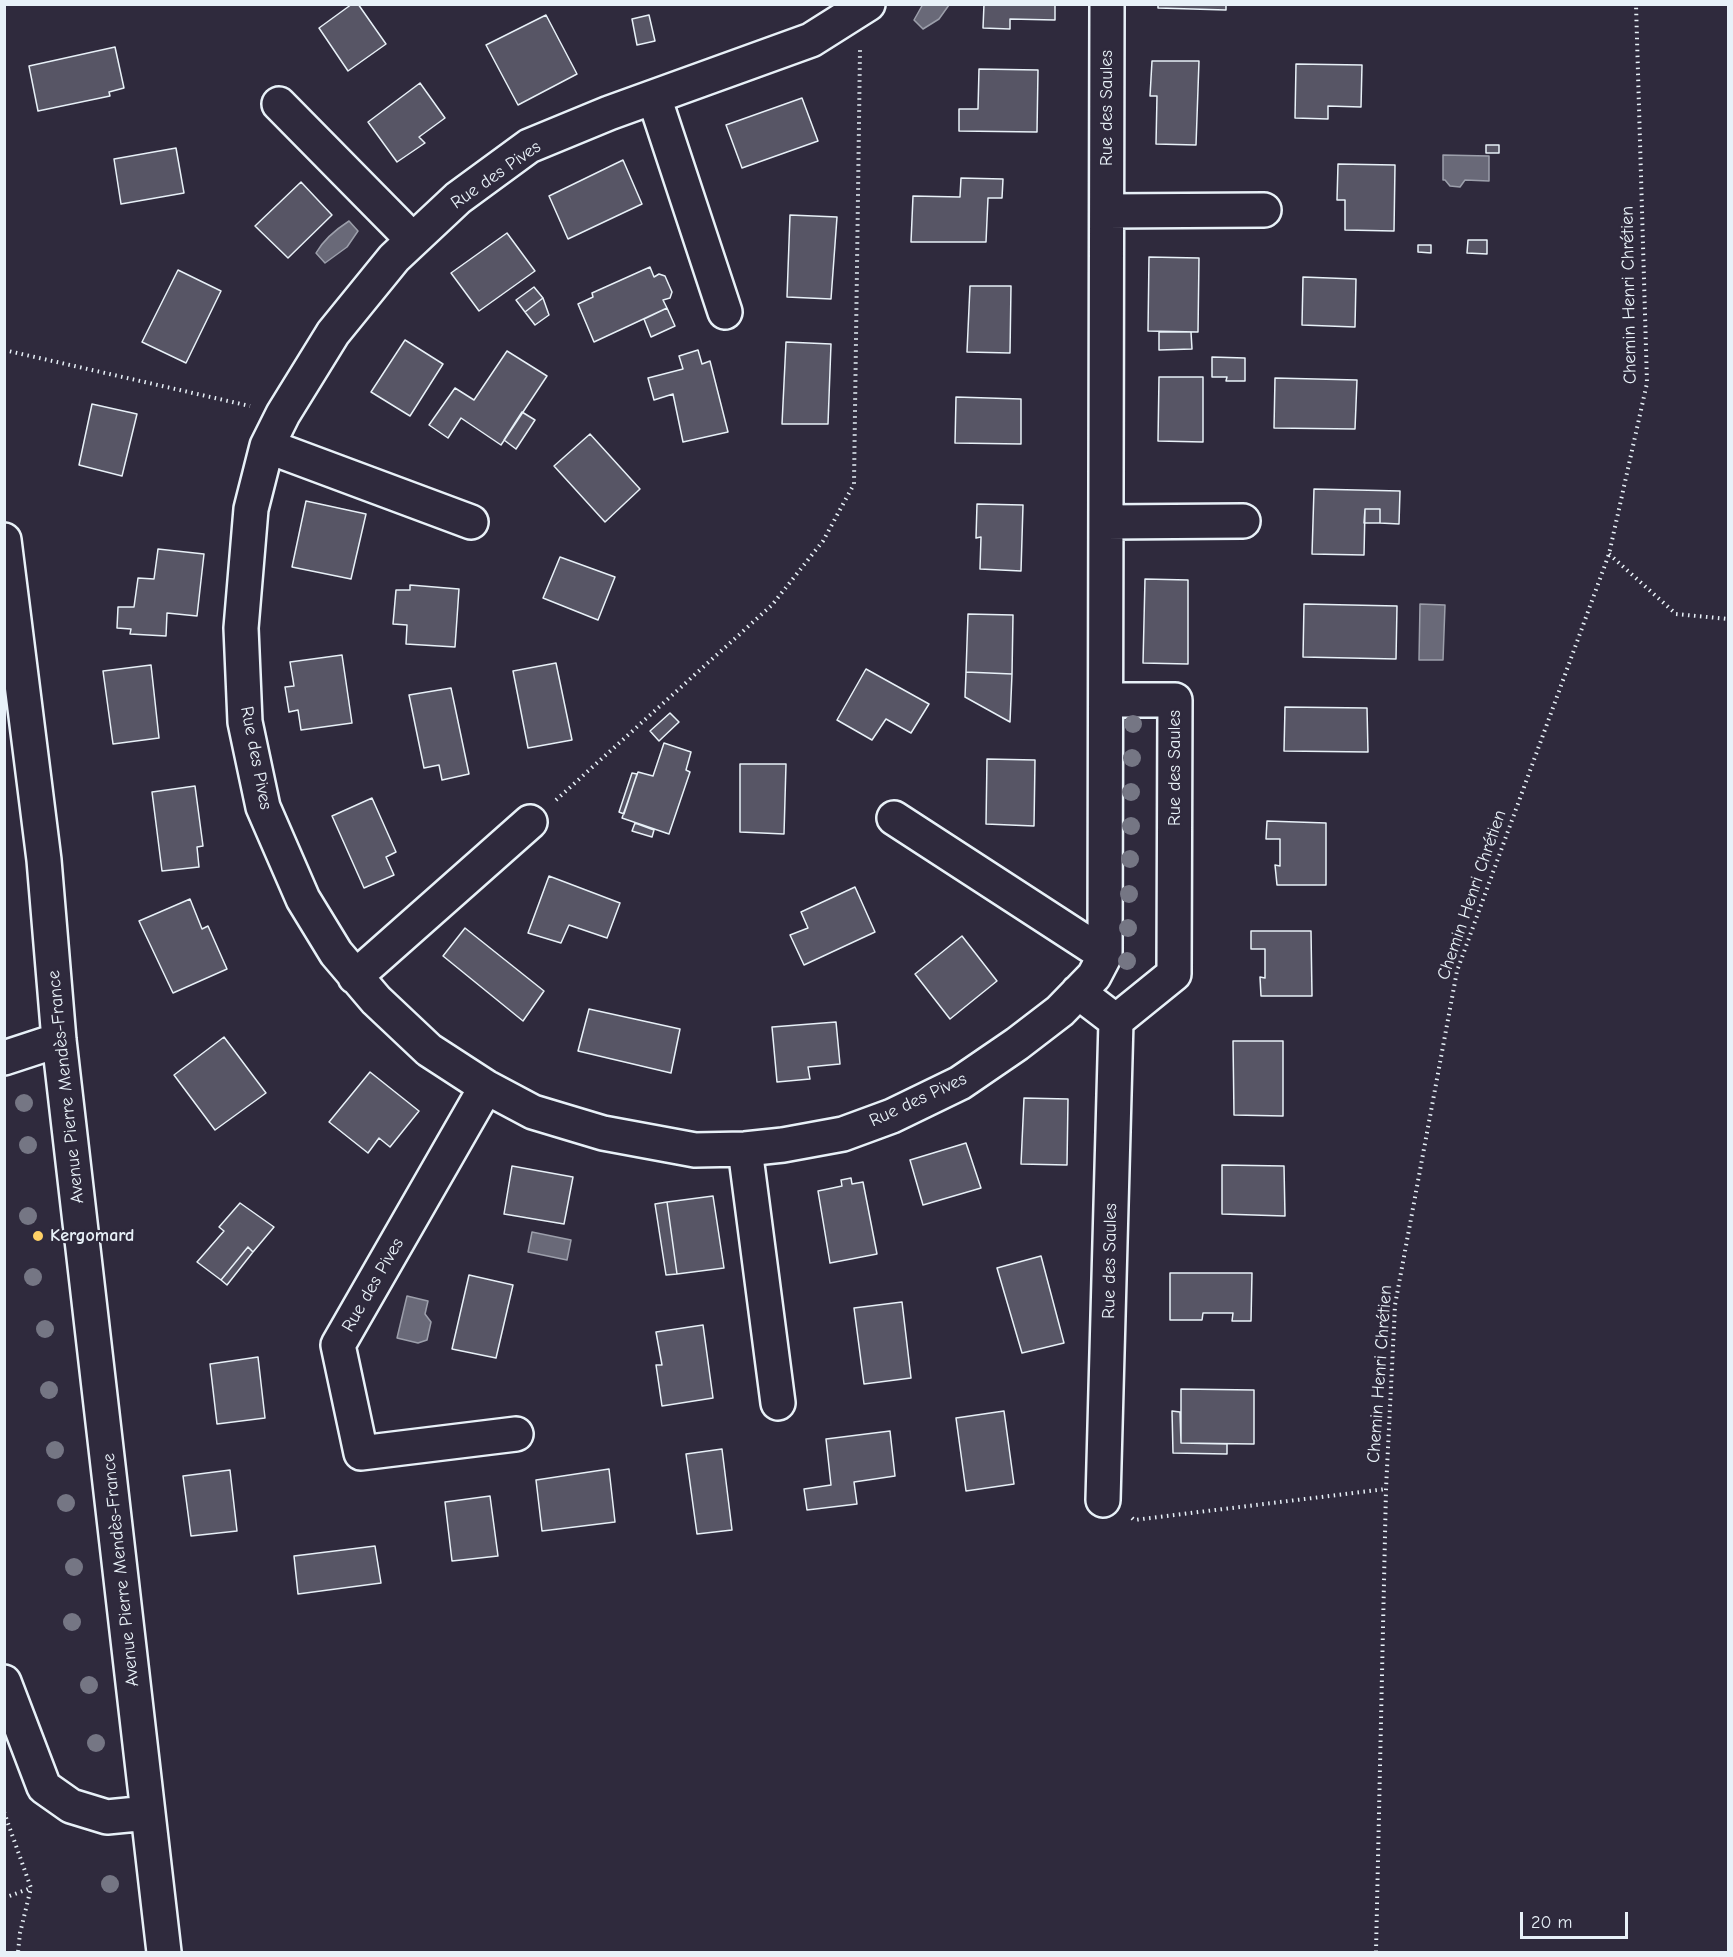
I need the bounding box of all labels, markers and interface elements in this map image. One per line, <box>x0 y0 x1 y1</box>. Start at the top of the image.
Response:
street label: Rue des Saules <box>1096 50 1118 166</box>
street label: Rue des Pives <box>447 136 545 214</box>
street label: Chemin Henri Chrétien <box>1617 206 1641 384</box>
street label: Rue des Pives <box>235 704 277 812</box>
street label: Rue des Saules <box>1164 710 1186 826</box>
street label: Chemin Henri Chrétien <box>1433 807 1511 983</box>
street label: Avenue Pierre Mendès-France <box>43 969 89 1205</box>
street label: Rue des Pives <box>866 1068 970 1132</box>
street label: Rue des Saules <box>1098 1203 1122 1319</box>
place label: Kergomard <box>50 1225 134 1247</box>
marker: Kergomard <box>31 1229 45 1243</box>
street label: Rue des Pives <box>337 1234 409 1336</box>
street label: Chemin Henri Chrétien <box>1363 1284 1397 1464</box>
street label: Avenue Pierre Mendès-France <box>98 1452 144 1688</box>
scale bar <box>1523 1900 1631 1938</box>
text: 20 m <box>1531 1912 1572 1933</box>

